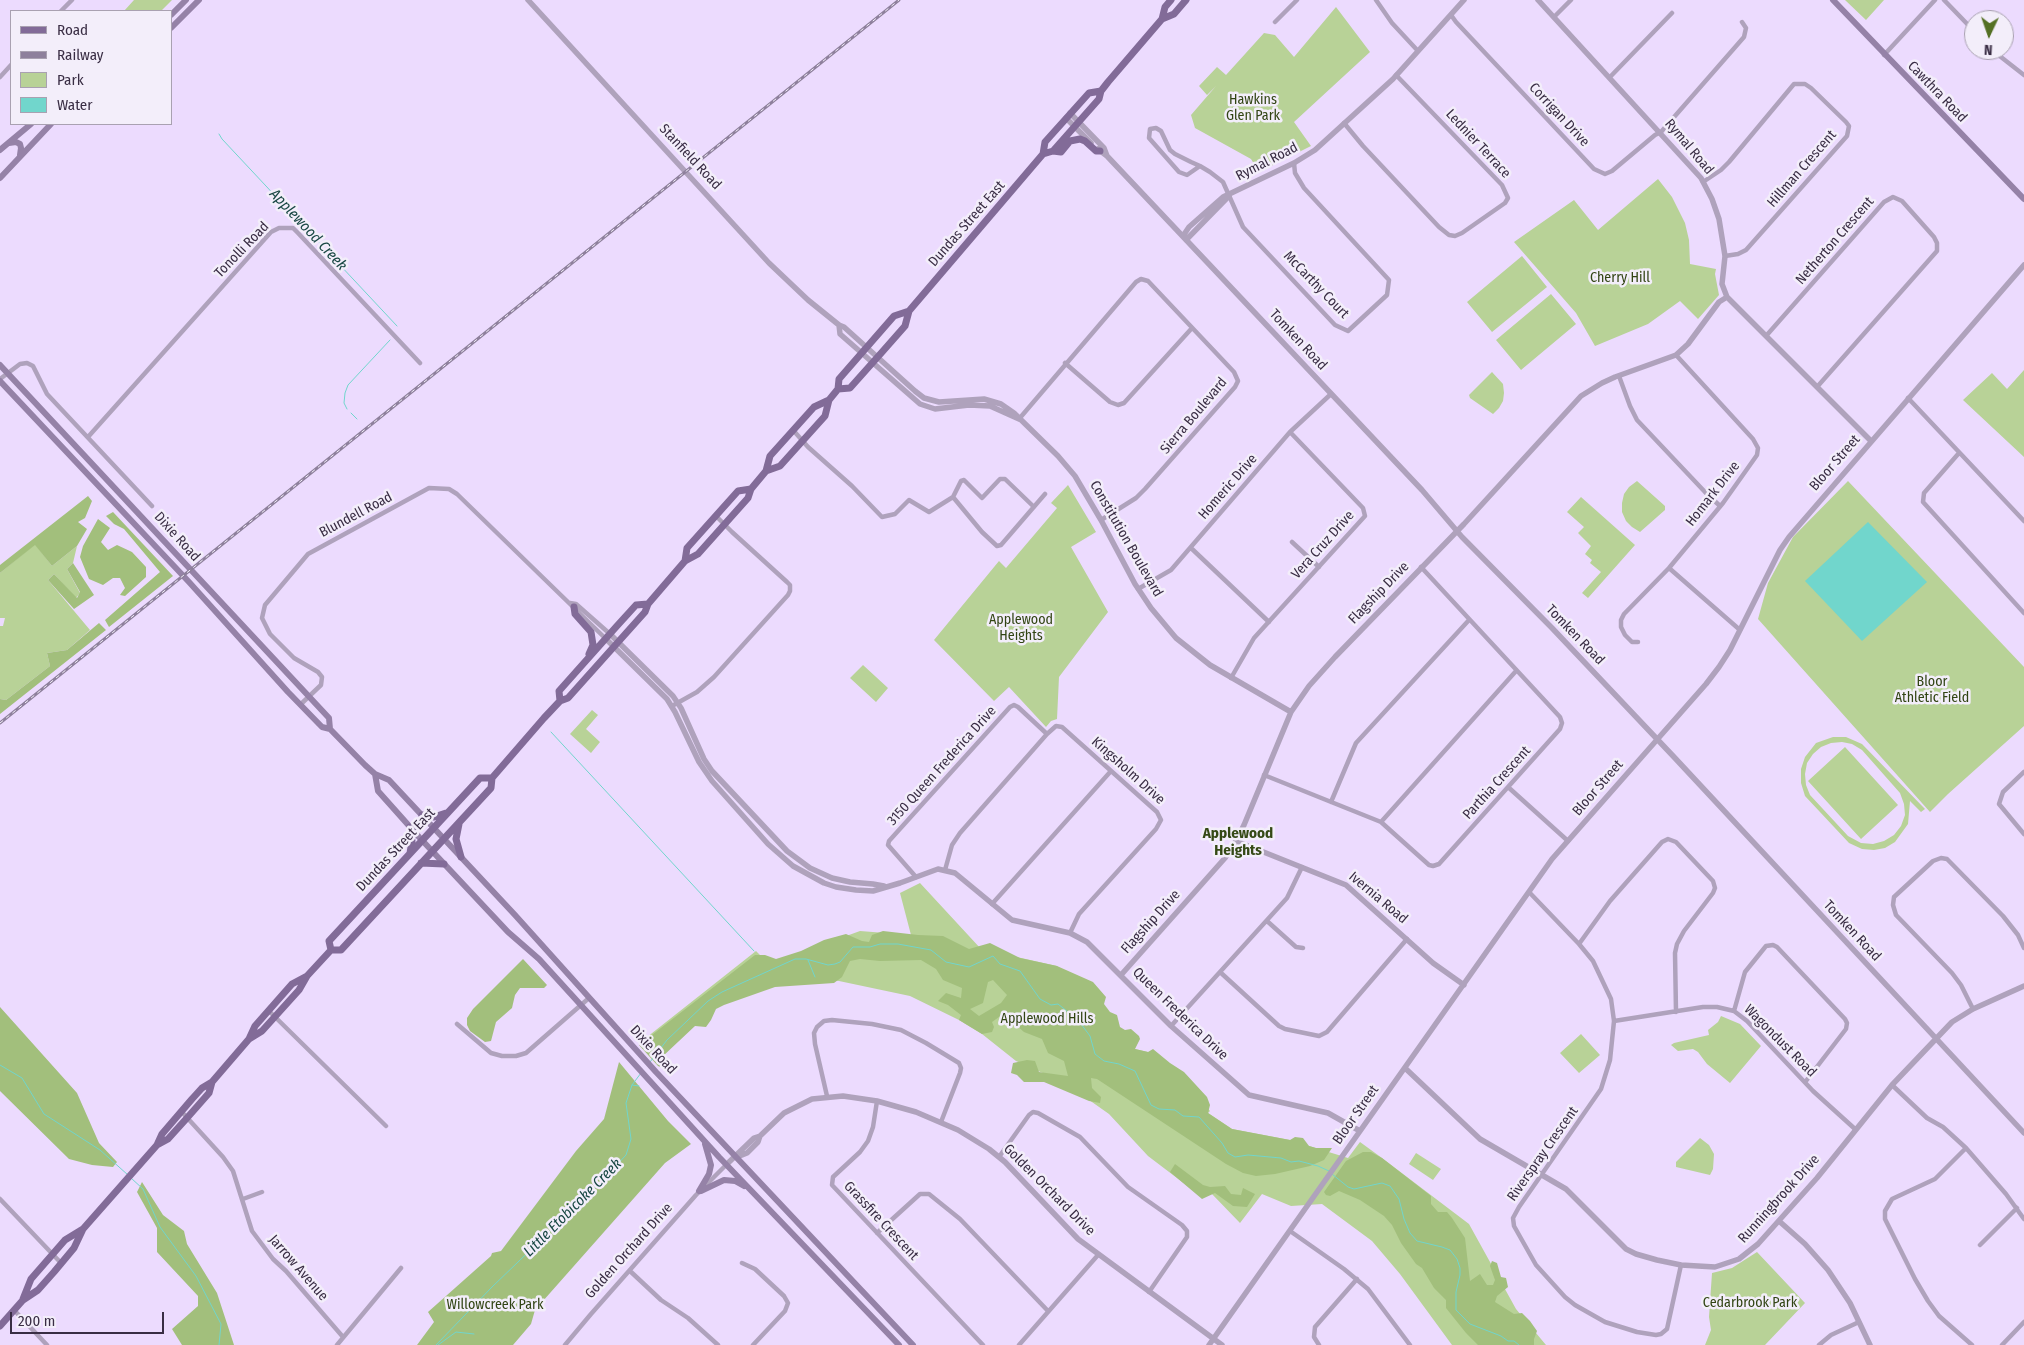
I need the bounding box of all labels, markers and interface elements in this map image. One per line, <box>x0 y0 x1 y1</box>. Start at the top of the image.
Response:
legend <box>10 10 172 125</box>
north arrow <box>1964 10 2014 60</box>
text: Road <box>57 21 88 39</box>
text: N <box>1984 41 1993 58</box>
text: Railway <box>57 46 104 64</box>
street label: Cawthra Road <box>1904 58 1970 126</box>
text: Park <box>57 71 84 89</box>
street label: Corrigan Drive <box>1525 80 1593 150</box>
park label: Hawkins Glen Park <box>1226 92 1280 124</box>
text: Water <box>57 96 92 114</box>
street label: Lednier Terrace <box>1442 106 1514 182</box>
street label: Rymal Road <box>1661 116 1717 178</box>
street label: Stanfield Road <box>655 121 725 193</box>
street label: Hillman Crescent <box>1764 127 1840 211</box>
street label: Rymal Road <box>1233 139 1301 185</box>
street label: Dundas Street East <box>925 178 1009 270</box>
water label: Applewood Creek <box>266 185 350 275</box>
street label: Netherton Crescent <box>1792 194 1878 288</box>
street label: Tonolli Road <box>211 219 273 281</box>
street label: McCarthy Court <box>1280 248 1352 322</box>
park label: Cherry Hill <box>1590 270 1650 286</box>
street label: Tomken Road <box>1266 306 1330 374</box>
street label: Sierra Boulevard <box>1157 374 1231 458</box>
street label: Bloor Street <box>1806 432 1864 494</box>
street label: Homeric Drive <box>1195 451 1261 523</box>
street label: Homark Drive <box>1682 458 1744 530</box>
street label: Constitution Boulevard <box>1086 478 1166 600</box>
street label: Blundell Road <box>317 489 395 541</box>
street label: Vera Cruz Drive <box>1288 507 1358 583</box>
street label: Dixie Road <box>150 509 204 565</box>
street label: Flagship Drive <box>1345 558 1413 628</box>
street label: Tomken Road <box>1542 602 1608 668</box>
park label: Applewood Heights <box>989 612 1053 644</box>
park label: Bloor Athletic Field <box>1895 674 1969 706</box>
street label: 3150 Queen Frederica Drive <box>884 703 1000 829</box>
street label: Kingsholm Drive <box>1088 734 1168 808</box>
street label: Parthia Crescent <box>1460 743 1534 823</box>
street label: Bloor Street <box>1569 757 1627 819</box>
street label: Dundas Street East <box>353 805 439 895</box>
district label: Applewood Heights <box>1203 825 1273 860</box>
street label: Ivernia Road <box>1345 869 1411 927</box>
street label: Flagship Drive <box>1118 887 1184 957</box>
street label: Tomken Road <box>1820 897 1884 965</box>
street label: Queen Frederica Drive <box>1129 964 1231 1064</box>
street label: Wagondust Road <box>1740 1001 1820 1081</box>
park label: Applewood Hills <box>1001 1011 1093 1027</box>
street label: Dixie Road <box>626 1022 680 1078</box>
street label: Bloor Street <box>1329 1082 1383 1148</box>
street label: Riverspray Crescent <box>1504 1103 1582 1205</box>
street label: Golden Orchard Drive <box>1000 1141 1098 1239</box>
street label: Runningbrook Drive <box>1735 1151 1823 1247</box>
water label: Little Etobicoke Creek <box>520 1155 626 1261</box>
street label: Grassfire Crescent <box>840 1178 922 1264</box>
street label: Golden Orchard Drive <box>582 1200 676 1302</box>
street label: Jarrow Avenue <box>265 1232 331 1304</box>
park label: Cedarbrook Park <box>1703 1295 1797 1311</box>
park label: Willowcreek Park <box>447 1297 543 1313</box>
scale bar <box>12 1302 166 1334</box>
text: 200 m <box>18 1312 55 1330</box>

